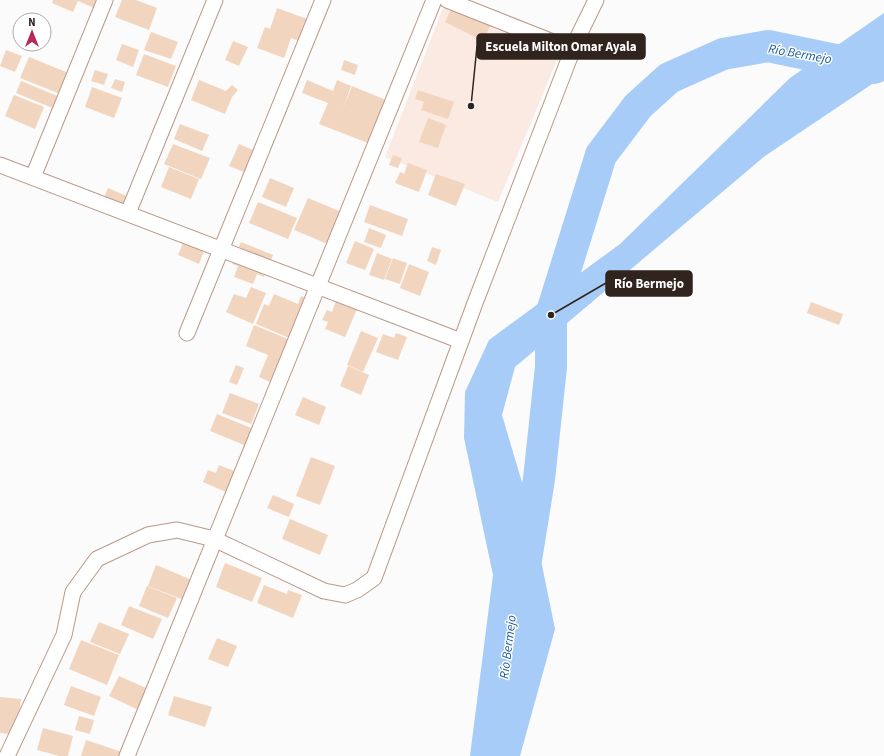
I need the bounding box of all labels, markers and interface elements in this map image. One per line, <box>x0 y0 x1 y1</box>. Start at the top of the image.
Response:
north arrow <box>12 12 52 52</box>
text: N <box>28 15 36 30</box>
callout: Escuela Milton Omar Ayala <box>477 34 645 59</box>
text: Escuela Milton Omar Ayala <box>485 38 637 56</box>
water label: Río Bermejo <box>767 40 833 68</box>
callout: Río Bermejo <box>606 271 692 296</box>
text: Río Bermejo <box>614 275 684 293</box>
water label: Río Bermejo <box>495 614 521 680</box>

